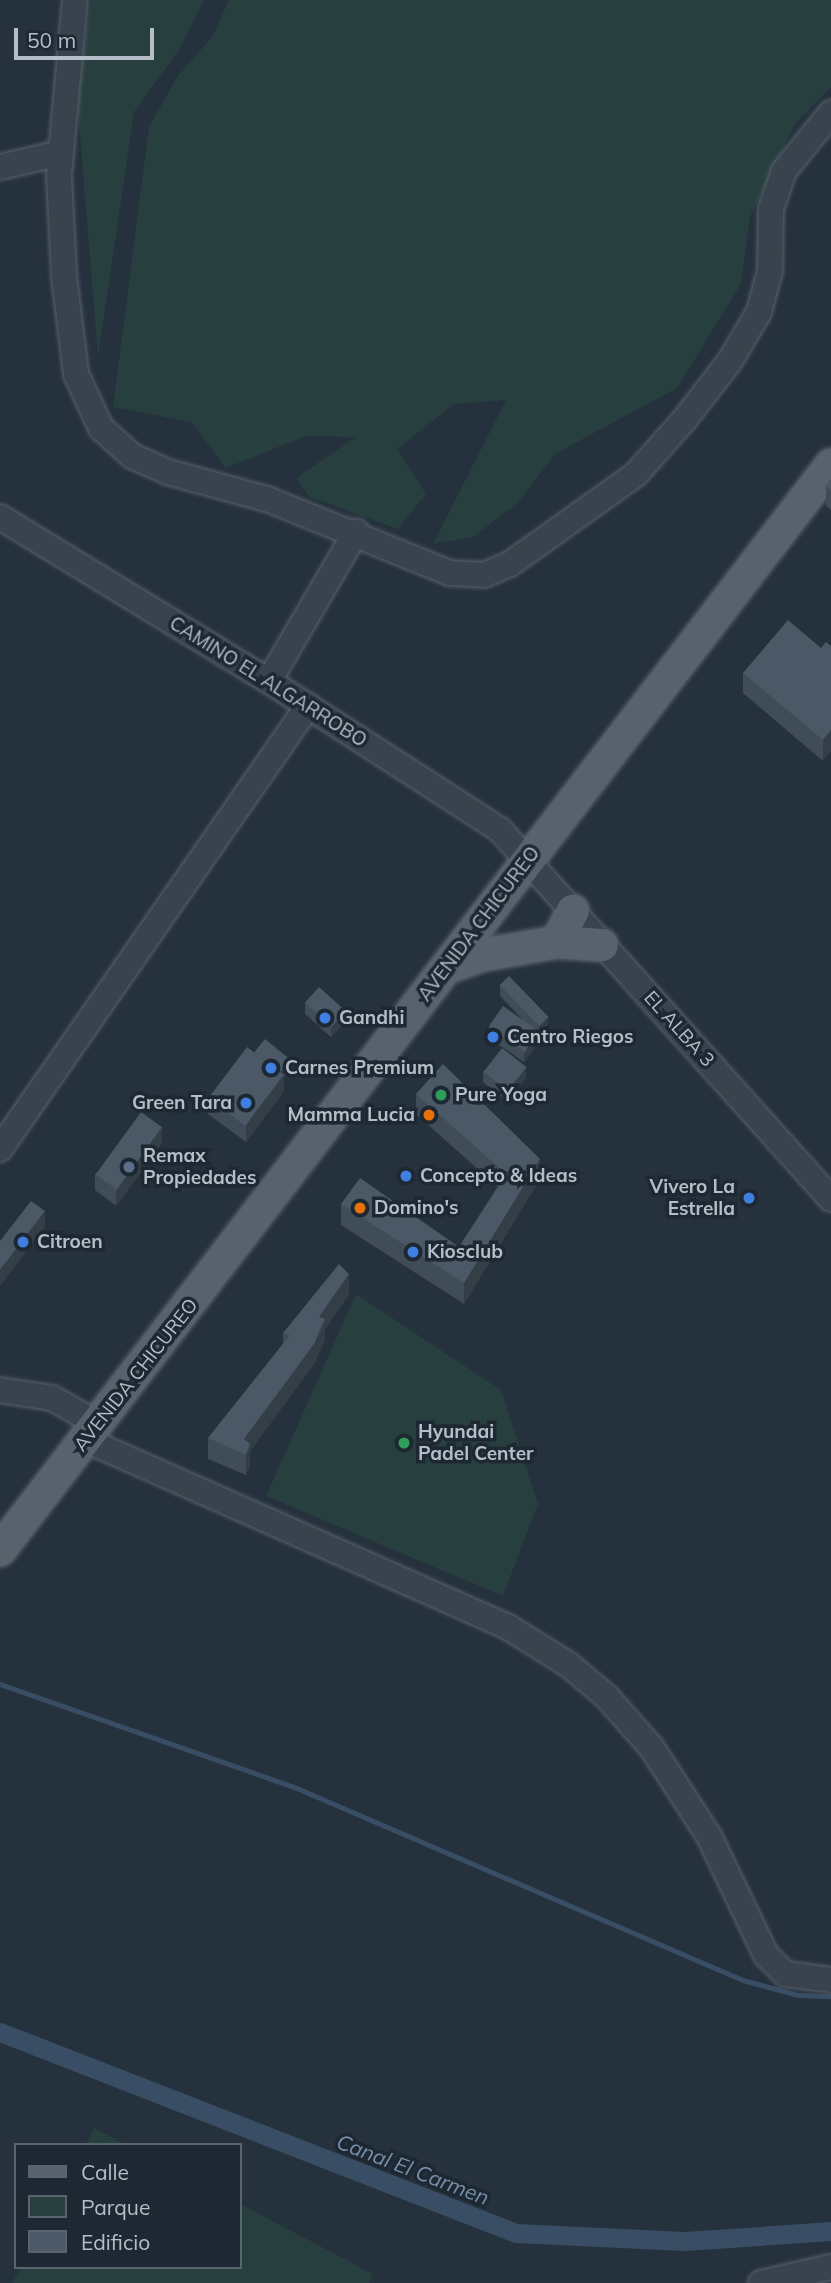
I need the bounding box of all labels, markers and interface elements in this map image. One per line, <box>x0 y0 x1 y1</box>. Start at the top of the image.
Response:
scale bar <box>18 14 158 58</box>
text: 50 m <box>27 27 76 53</box>
street label: CAMINO EL ALGARROBO <box>165 612 371 752</box>
street label: AVENIDA CHICUREO <box>413 842 545 1006</box>
street label: EL ALBA 3 <box>639 986 719 1072</box>
place label: Gandhi <box>339 1007 404 1029</box>
marker: Gandhi <box>317 1010 333 1026</box>
place label: Centro Riegos <box>507 1026 633 1048</box>
marker: Centro Riegos <box>485 1029 501 1045</box>
place label: Carnes Premium <box>285 1057 434 1079</box>
marker: Carnes Premium <box>263 1060 279 1076</box>
place label: Pure Yoga <box>455 1084 547 1106</box>
marker: Pure Yoga <box>433 1087 449 1103</box>
place label: Green Tara <box>132 1092 232 1114</box>
marker: Green Tara <box>238 1095 254 1111</box>
place label: Mamma Lucia <box>287 1104 415 1126</box>
marker: Mamma Lucia <box>421 1107 437 1123</box>
place label: Remax Propiedades <box>143 1145 256 1189</box>
marker: Remax Propiedades <box>121 1159 137 1175</box>
place label: Concepto & Ideas <box>420 1165 577 1187</box>
marker: Concepto & Ideas <box>398 1168 414 1184</box>
place label: Vivero La Estrella <box>650 1176 735 1220</box>
marker: Vivero La Estrella <box>741 1190 757 1206</box>
place label: Domino's <box>374 1197 459 1219</box>
marker: Domino's <box>352 1200 368 1216</box>
place label: Citroen <box>37 1231 103 1253</box>
marker: Citroen <box>15 1234 31 1250</box>
place label: Kiosclub <box>427 1241 503 1263</box>
marker: Kiosclub <box>405 1244 421 1260</box>
street label: AVENIDA CHICUREO <box>69 1294 203 1456</box>
place label: Hyundai Padel Center <box>418 1421 534 1465</box>
marker: Hyundai Padel Center <box>396 1435 412 1451</box>
water label: Canal El Carmen <box>333 2128 493 2210</box>
legend <box>14 2143 242 2269</box>
text: Calle <box>81 2159 129 2185</box>
text: Parque <box>81 2194 150 2220</box>
text: Edificio <box>81 2229 150 2255</box>

